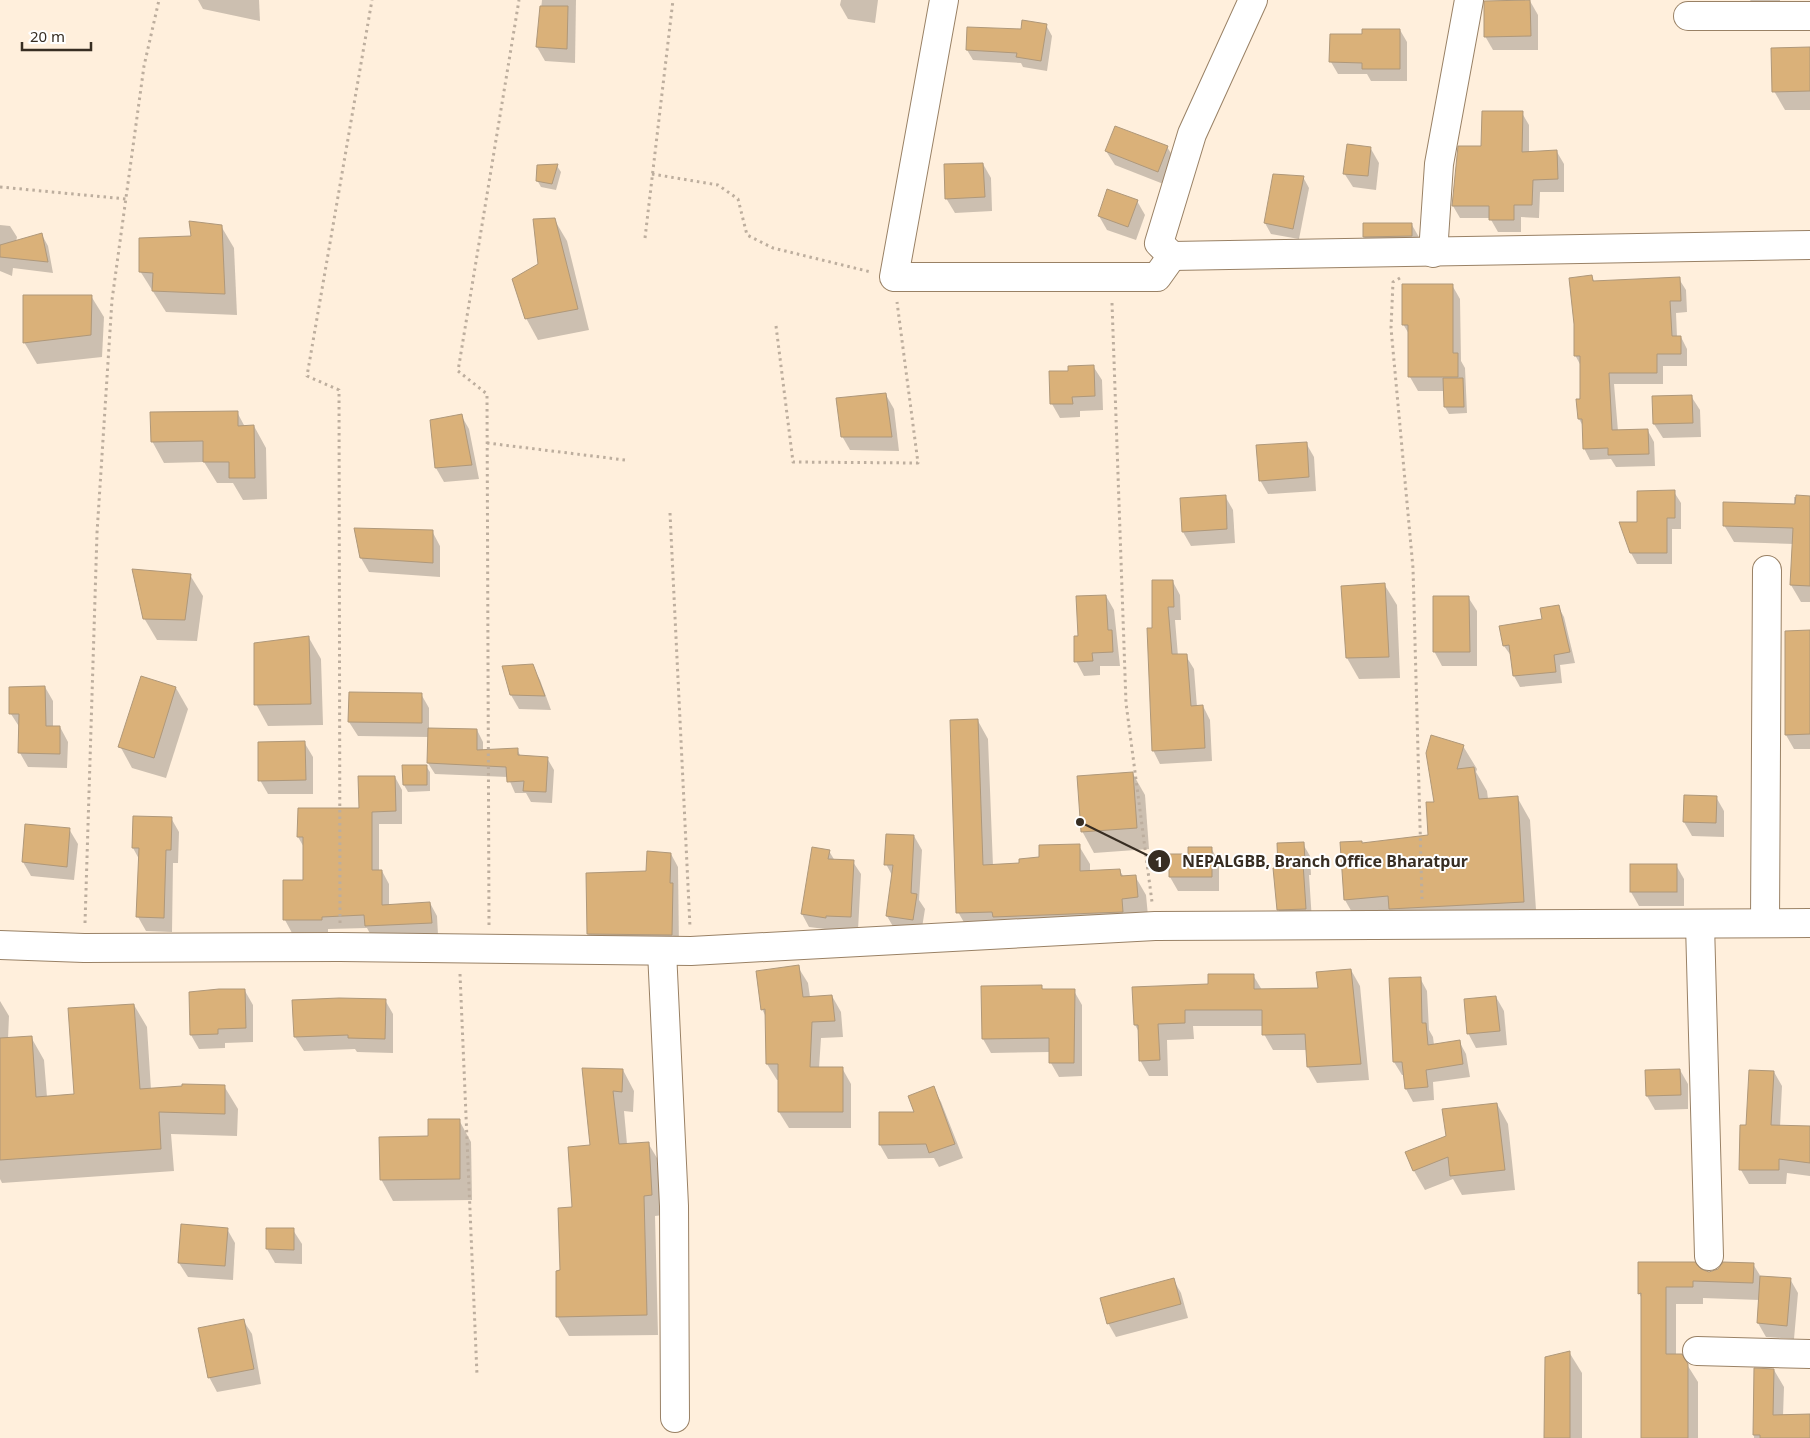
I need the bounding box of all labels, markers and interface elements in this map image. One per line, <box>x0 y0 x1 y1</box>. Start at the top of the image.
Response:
scale bar <box>22 20 91 52</box>
text: 20 m <box>30 26 65 46</box>
callout: NEPALGBB, Branch Office Bharatpur <box>1147 846 1478 877</box>
text: NEPALGBB, Branch Office Bharatpur <box>1182 850 1468 872</box>
text: 1 <box>1155 851 1163 871</box>

